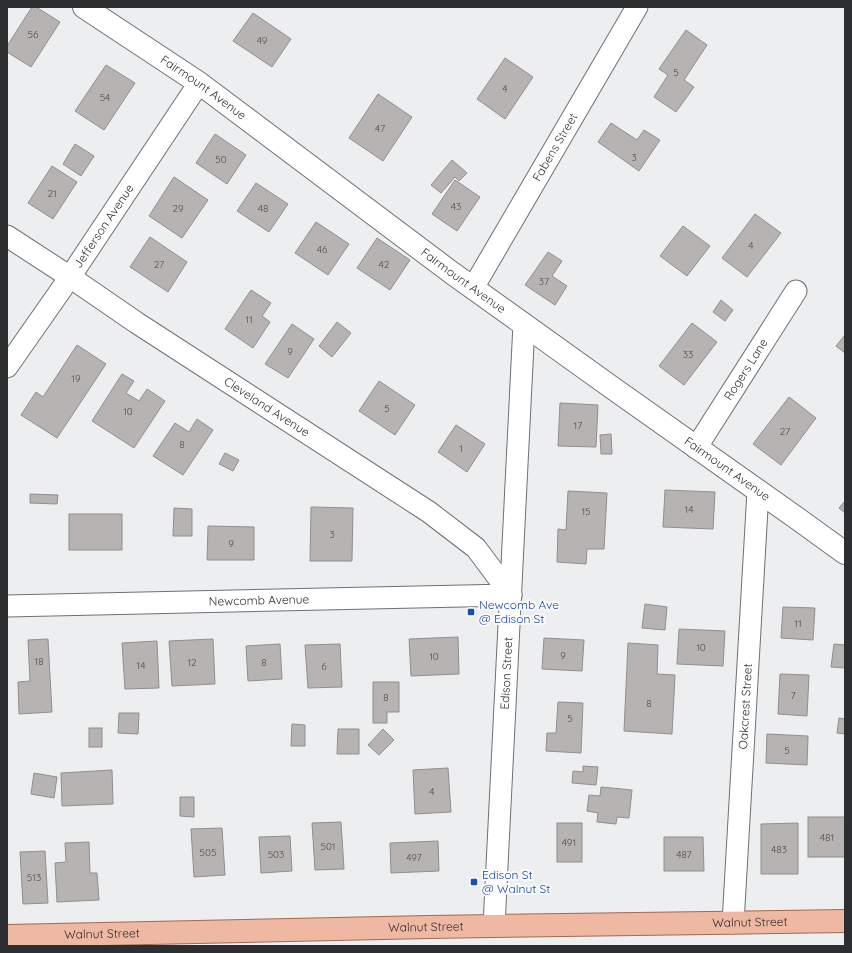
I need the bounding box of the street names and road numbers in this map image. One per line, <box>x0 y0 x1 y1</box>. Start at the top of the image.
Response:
street label: Fairmount Avenue <box>158 52 249 123</box>
street label: Fabens Street <box>529 110 581 184</box>
street label: Jefferson Avenue <box>70 181 137 271</box>
street label: Fairmount Avenue <box>418 244 509 316</box>
street label: Rogers Lane <box>720 335 771 403</box>
street label: Cleveland Avenue <box>221 373 313 440</box>
street label: Fairmount Avenue <box>682 433 773 504</box>
street label: Newcomb Avenue <box>208 591 310 609</box>
street label: Edison Street <box>497 637 515 710</box>
street label: Oakcrest Street <box>735 663 755 750</box>
street label: Walnut Street <box>712 914 788 930</box>
street label: Walnut Street <box>388 919 464 935</box>
street label: Walnut Street <box>64 925 140 942</box>

